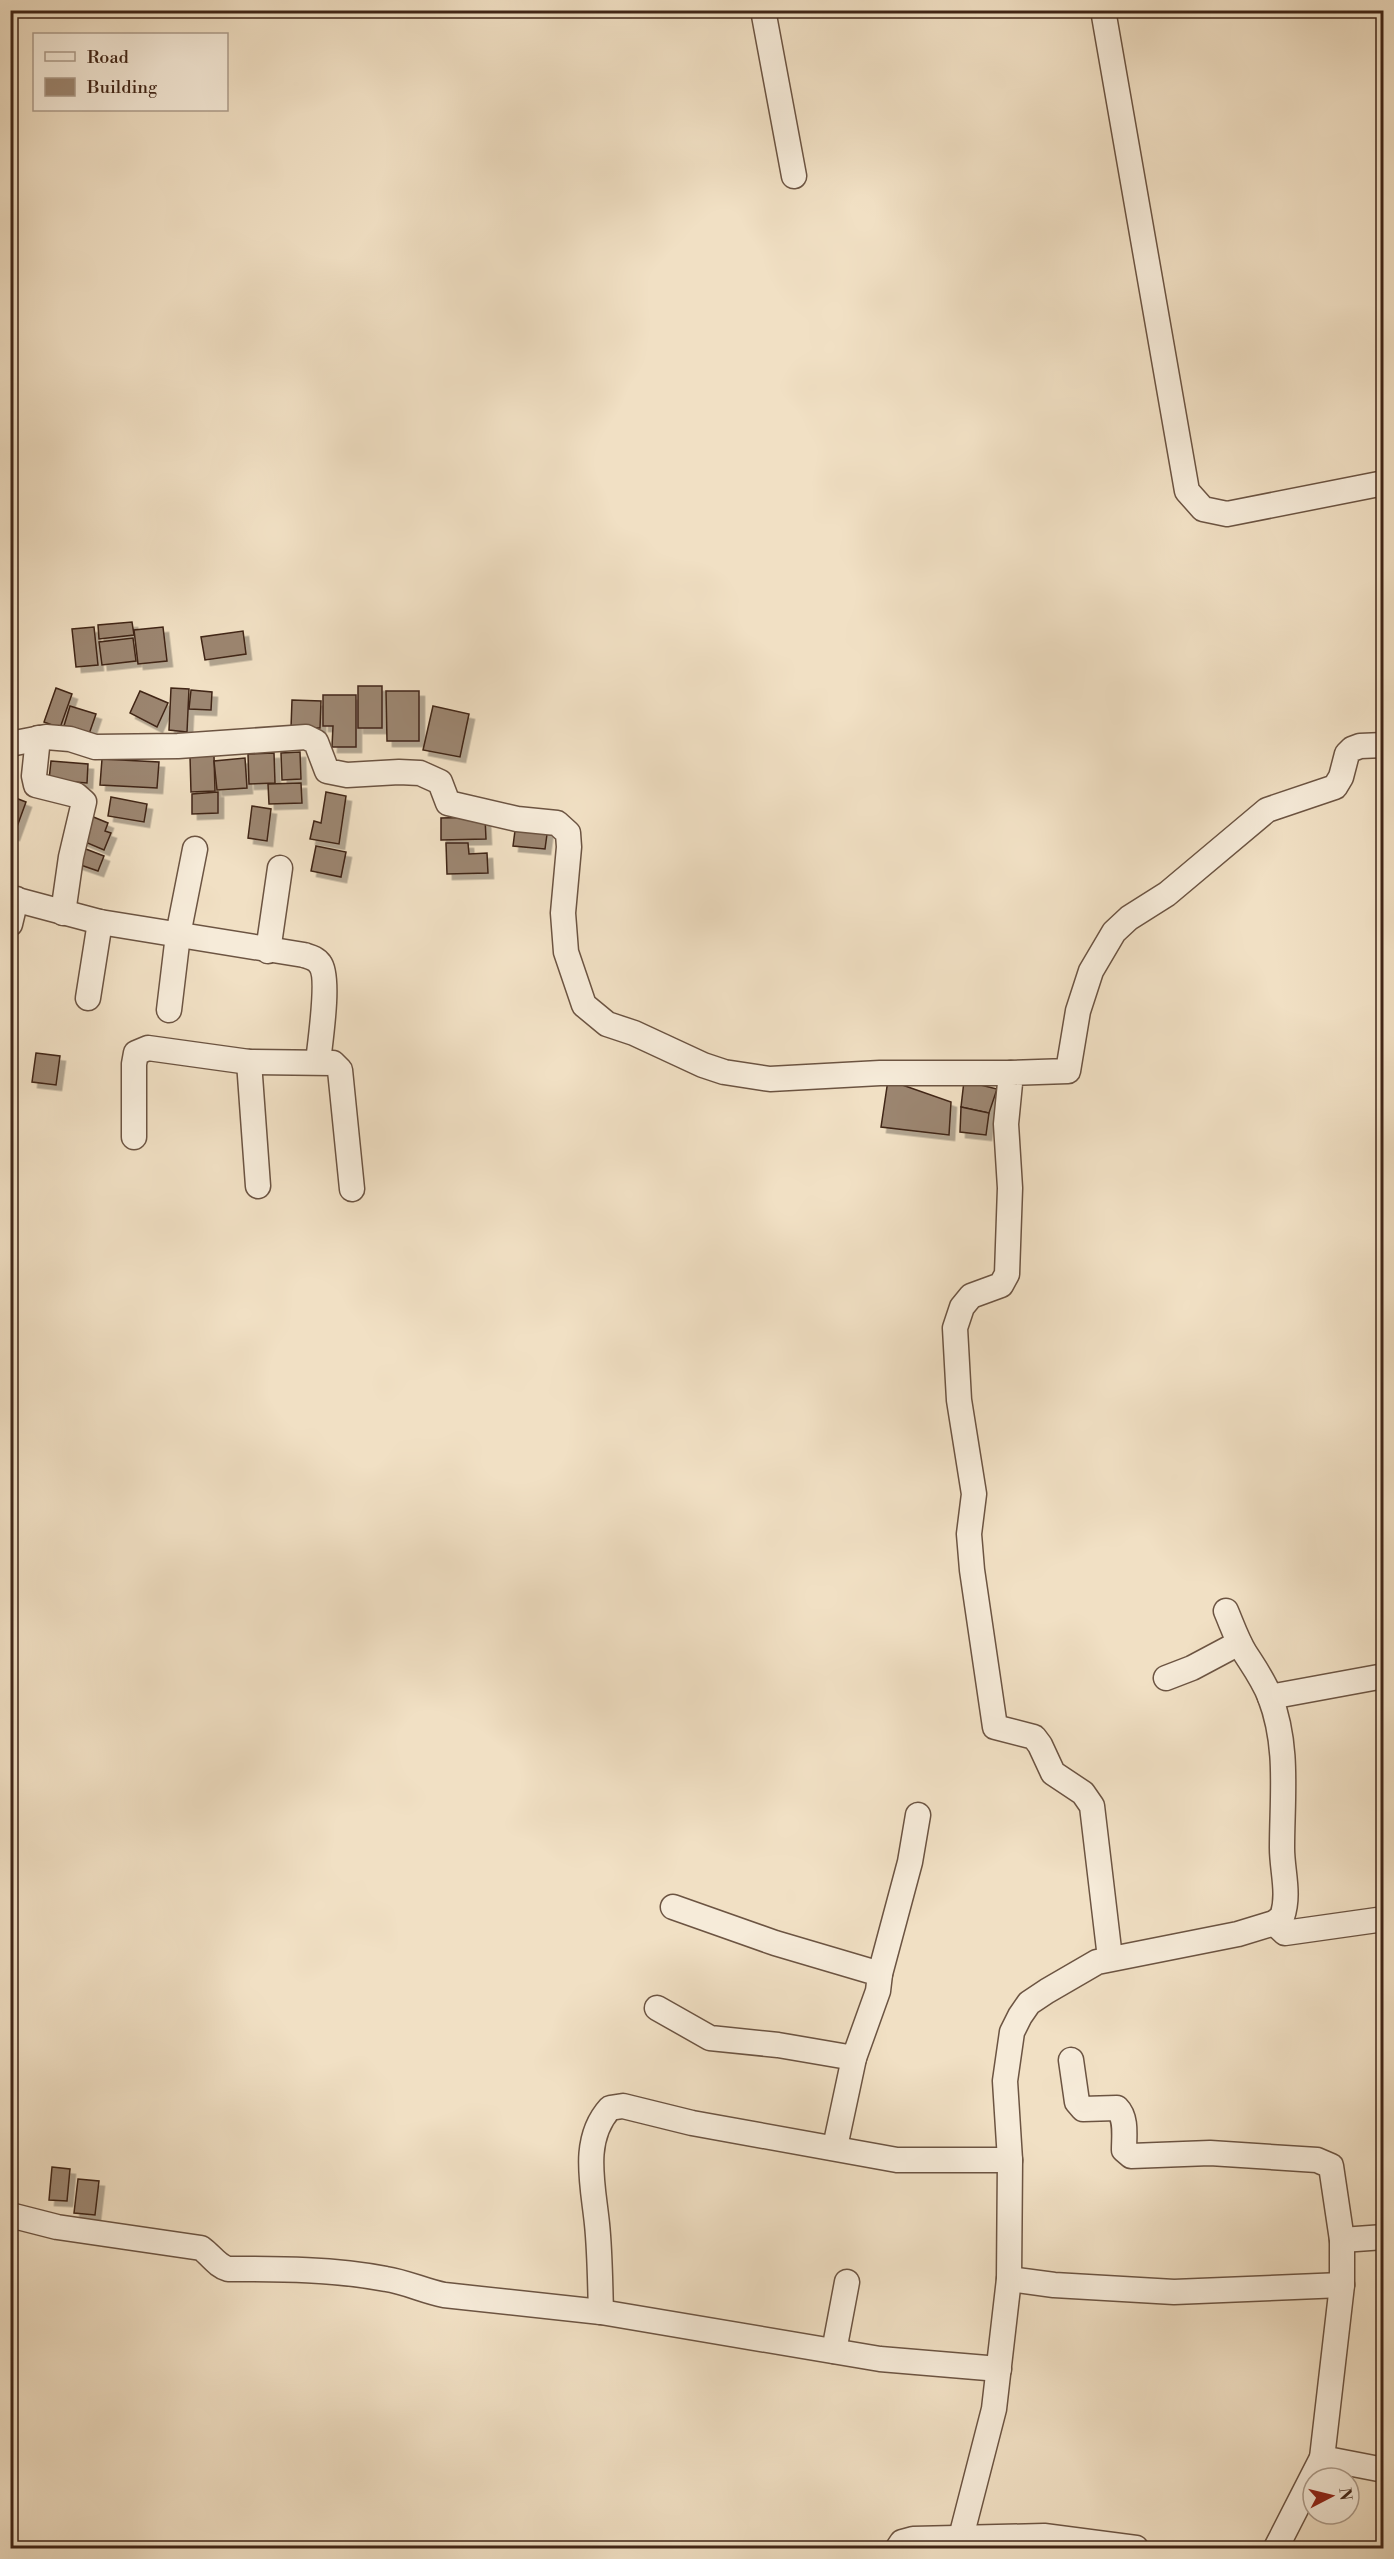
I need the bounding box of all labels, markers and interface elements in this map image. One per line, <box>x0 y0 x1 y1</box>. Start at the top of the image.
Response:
legend <box>33 33 228 111</box>
text: Road <box>87 46 130 69</box>
text: Building <box>86 76 158 99</box>
north arrow <box>1301 2466 1361 2526</box>
text: N <box>1334 2487 1356 2502</box>

